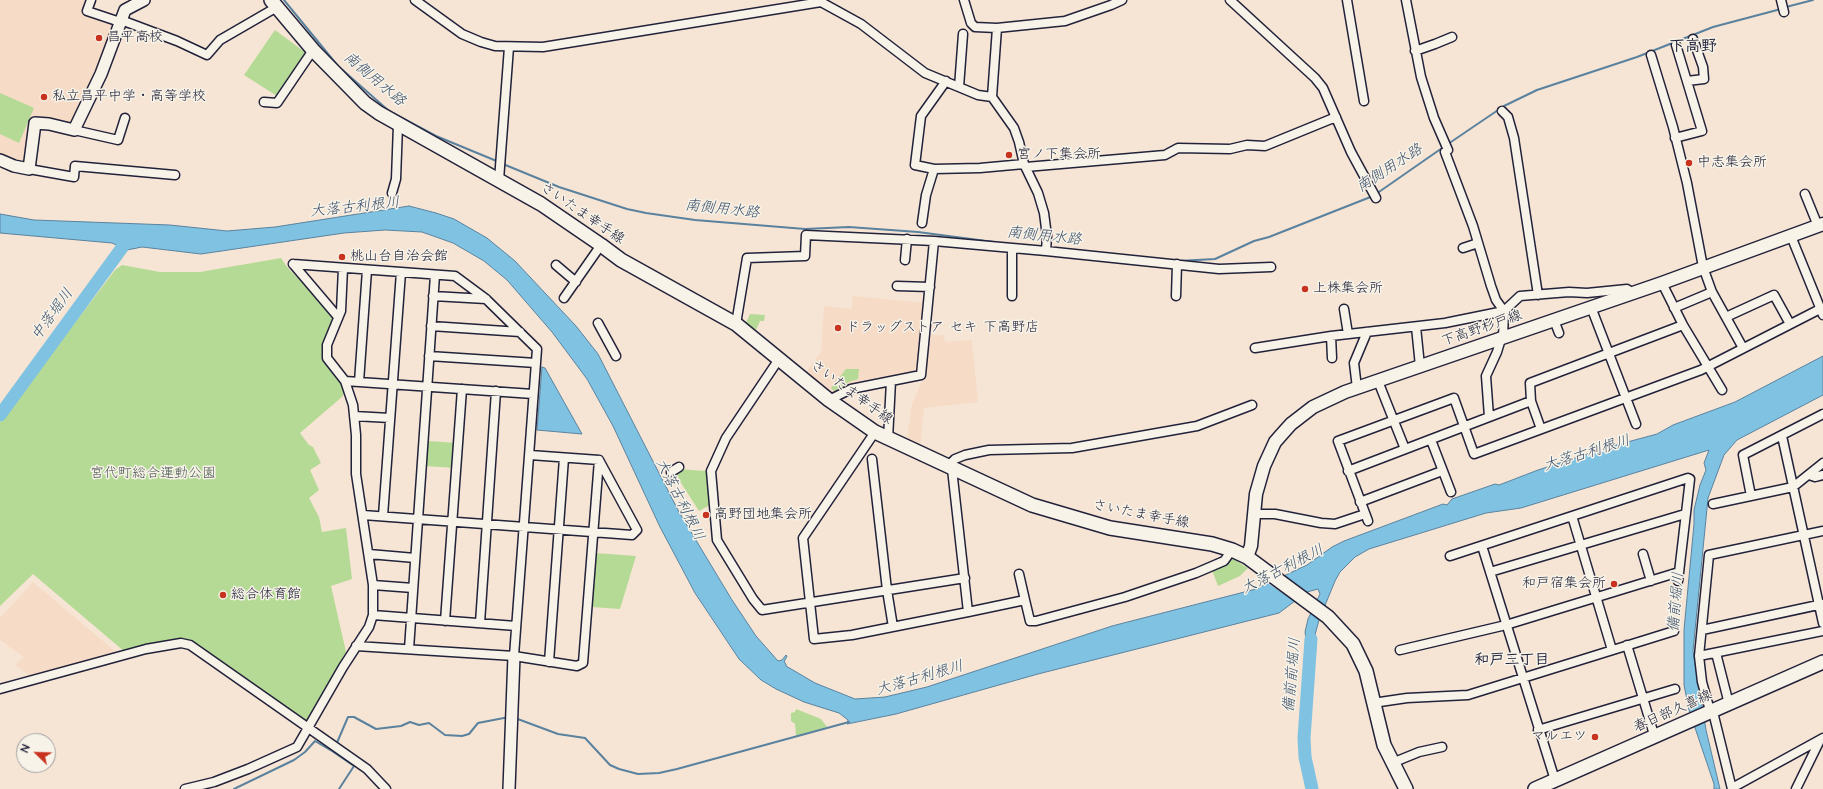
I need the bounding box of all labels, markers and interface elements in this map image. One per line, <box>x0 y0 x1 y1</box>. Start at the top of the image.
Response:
place label: 昌平高校 <box>107 30 163 46</box>
marker: 昌平高校 <box>94 33 104 43</box>
district label: 下高野 <box>1669 38 1717 58</box>
water label: 南側用水路 <box>339 49 409 111</box>
place label: 私立昌平中学・高等学校 <box>52 89 206 105</box>
marker: 私立昌平中学・高等学校 <box>39 92 49 102</box>
water label: 南側用水路 <box>1354 141 1426 197</box>
place label: 宮ノ下集会所 <box>1017 147 1101 163</box>
marker: 宮ノ下集会所 <box>1004 150 1014 160</box>
place label: 中志集会所 <box>1697 155 1767 171</box>
marker: 中志集会所 <box>1684 158 1694 168</box>
street label: さいたま幸手線 <box>537 180 627 248</box>
water label: 大落古利根川 <box>309 194 401 222</box>
water label: 南側用水路 <box>684 197 760 223</box>
water label: 南側用水路 <box>1006 224 1082 250</box>
place label: 桃山台自治会館 <box>350 249 448 265</box>
marker: 桃山台自治会館 <box>337 252 347 262</box>
place label: 上株集会所 <box>1313 281 1383 297</box>
marker: 上株集会所 <box>1300 284 1310 294</box>
water label: 中落堀川 <box>28 285 78 345</box>
street label: 下高野杉戸線 <box>1440 307 1524 351</box>
place label: ドラッグストア セキ 下高野店 <box>846 320 1039 336</box>
marker: ドラッグストア セキ 下高野店 <box>833 323 843 333</box>
street label: さいたま幸手線 <box>806 357 896 429</box>
water label: 大落古利根川 <box>1541 432 1633 476</box>
water label: 大落古利根川 <box>651 456 707 544</box>
park label: 宮代町総合運動公園 <box>90 466 216 482</box>
street label: さいたま幸手線 <box>1091 497 1191 533</box>
place label: 高野団地集会所 <box>714 507 812 523</box>
marker: 高野団地集会所 <box>701 510 711 520</box>
water label: 大落古利根川 <box>1239 542 1327 598</box>
water label: 備前堀川 <box>1665 571 1689 633</box>
place label: 和戸宿集会所 <box>1522 576 1606 592</box>
marker: 和戸宿集会所 <box>1609 579 1619 589</box>
place label: 総合体育館 <box>231 587 301 603</box>
marker: 総合体育館 <box>218 590 228 600</box>
water label: 備前前堀川 <box>1281 637 1305 713</box>
district label: 和戸三丁目 <box>1475 652 1549 670</box>
water label: 大落古利根川 <box>874 658 966 700</box>
street label: 春日部久喜線 <box>1631 687 1715 737</box>
place label: マルエツ <box>1531 729 1587 745</box>
marker: マルエツ <box>1590 732 1600 742</box>
north arrow <box>16 733 56 773</box>
text: N <box>17 742 34 755</box>

